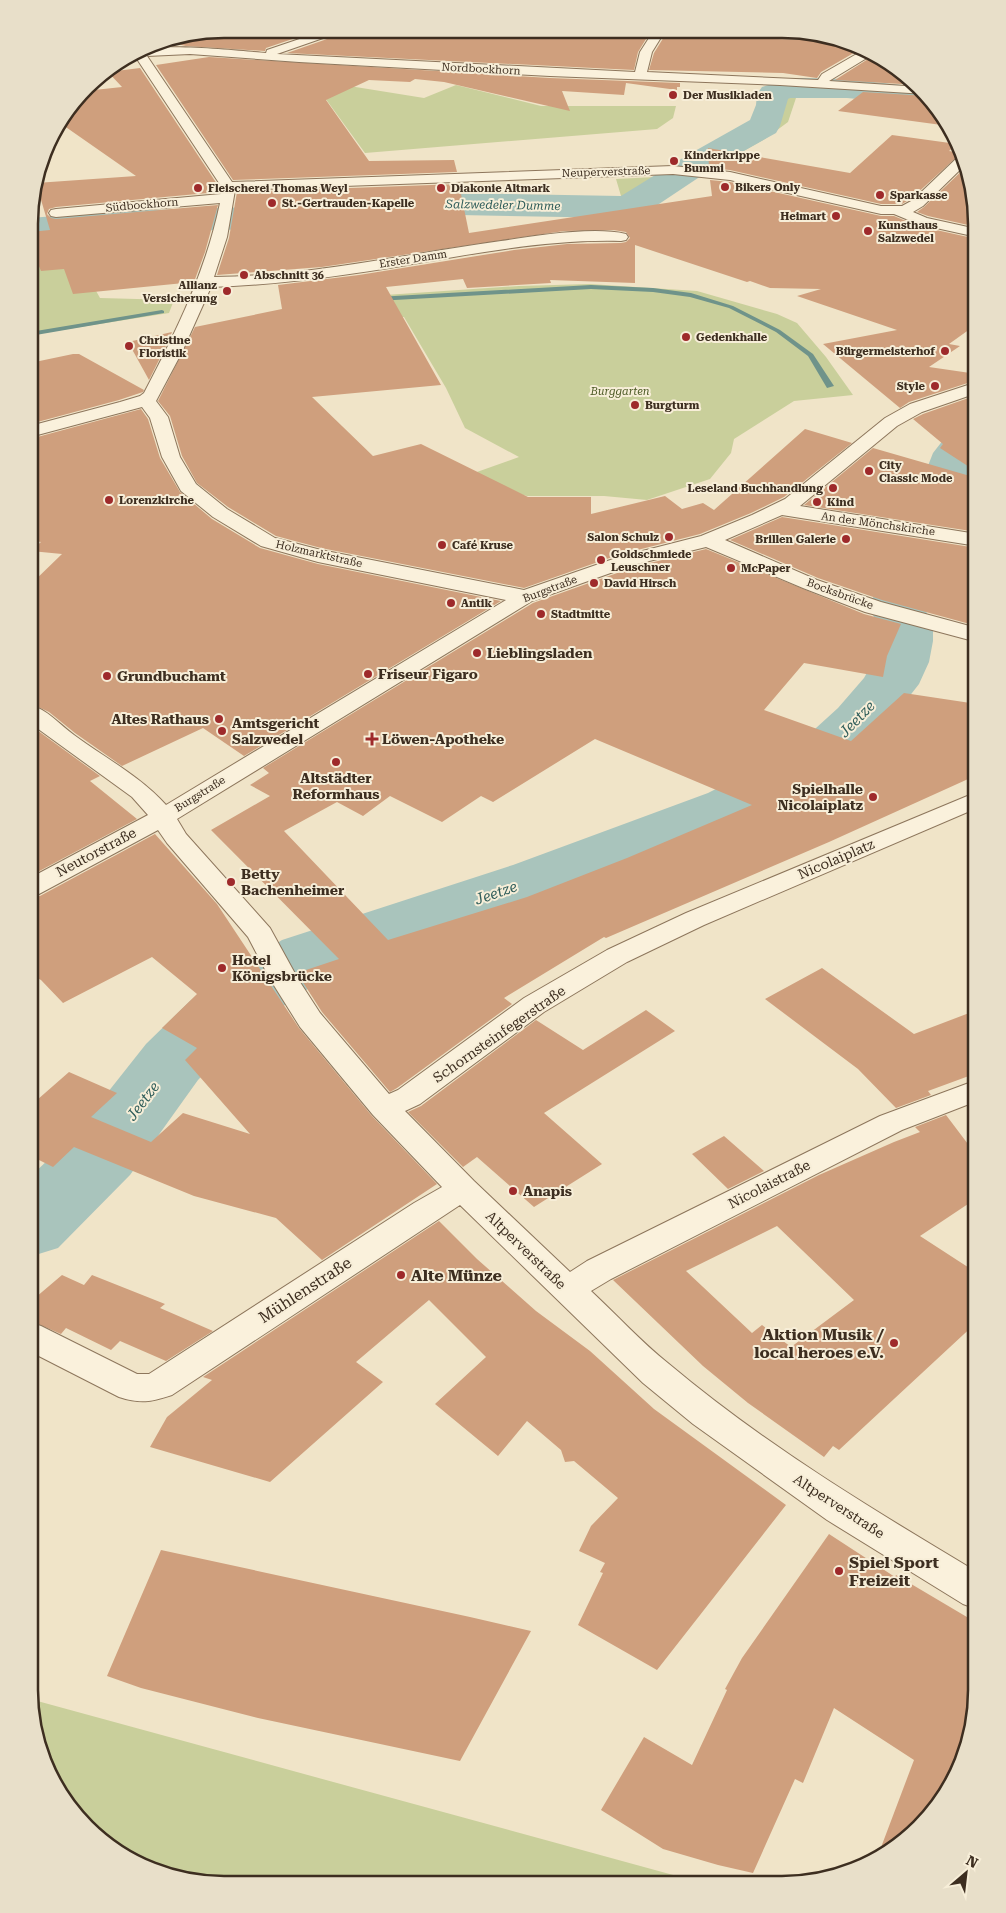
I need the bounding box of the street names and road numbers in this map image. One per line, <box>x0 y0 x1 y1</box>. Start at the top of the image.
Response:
street label: Nordbockhorn <box>441 60 521 78</box>
street label: Neuperverstraße <box>561 164 651 180</box>
street label: Südbockhorn <box>105 195 179 215</box>
street label: Erster Damm <box>378 247 448 271</box>
street label: An der Mönchskirche <box>820 510 936 538</box>
street label: Holzmarktstraße <box>274 538 364 570</box>
street label: Burgstraße <box>521 573 579 605</box>
street label: Bocksbrücke <box>805 576 875 612</box>
street label: Burgstraße <box>172 773 228 815</box>
street label: Neutorstraße <box>53 824 139 880</box>
street label: Nicolaiplatz <box>795 836 877 882</box>
street label: Schornsteinfegerstraße <box>430 982 568 1086</box>
street label: Nicolaistraße <box>725 1156 813 1212</box>
street label: Altperverstraße <box>483 1208 570 1293</box>
street label: Mühlenstraße <box>255 1253 355 1327</box>
street label: Altperverstraße <box>791 1471 888 1542</box>

